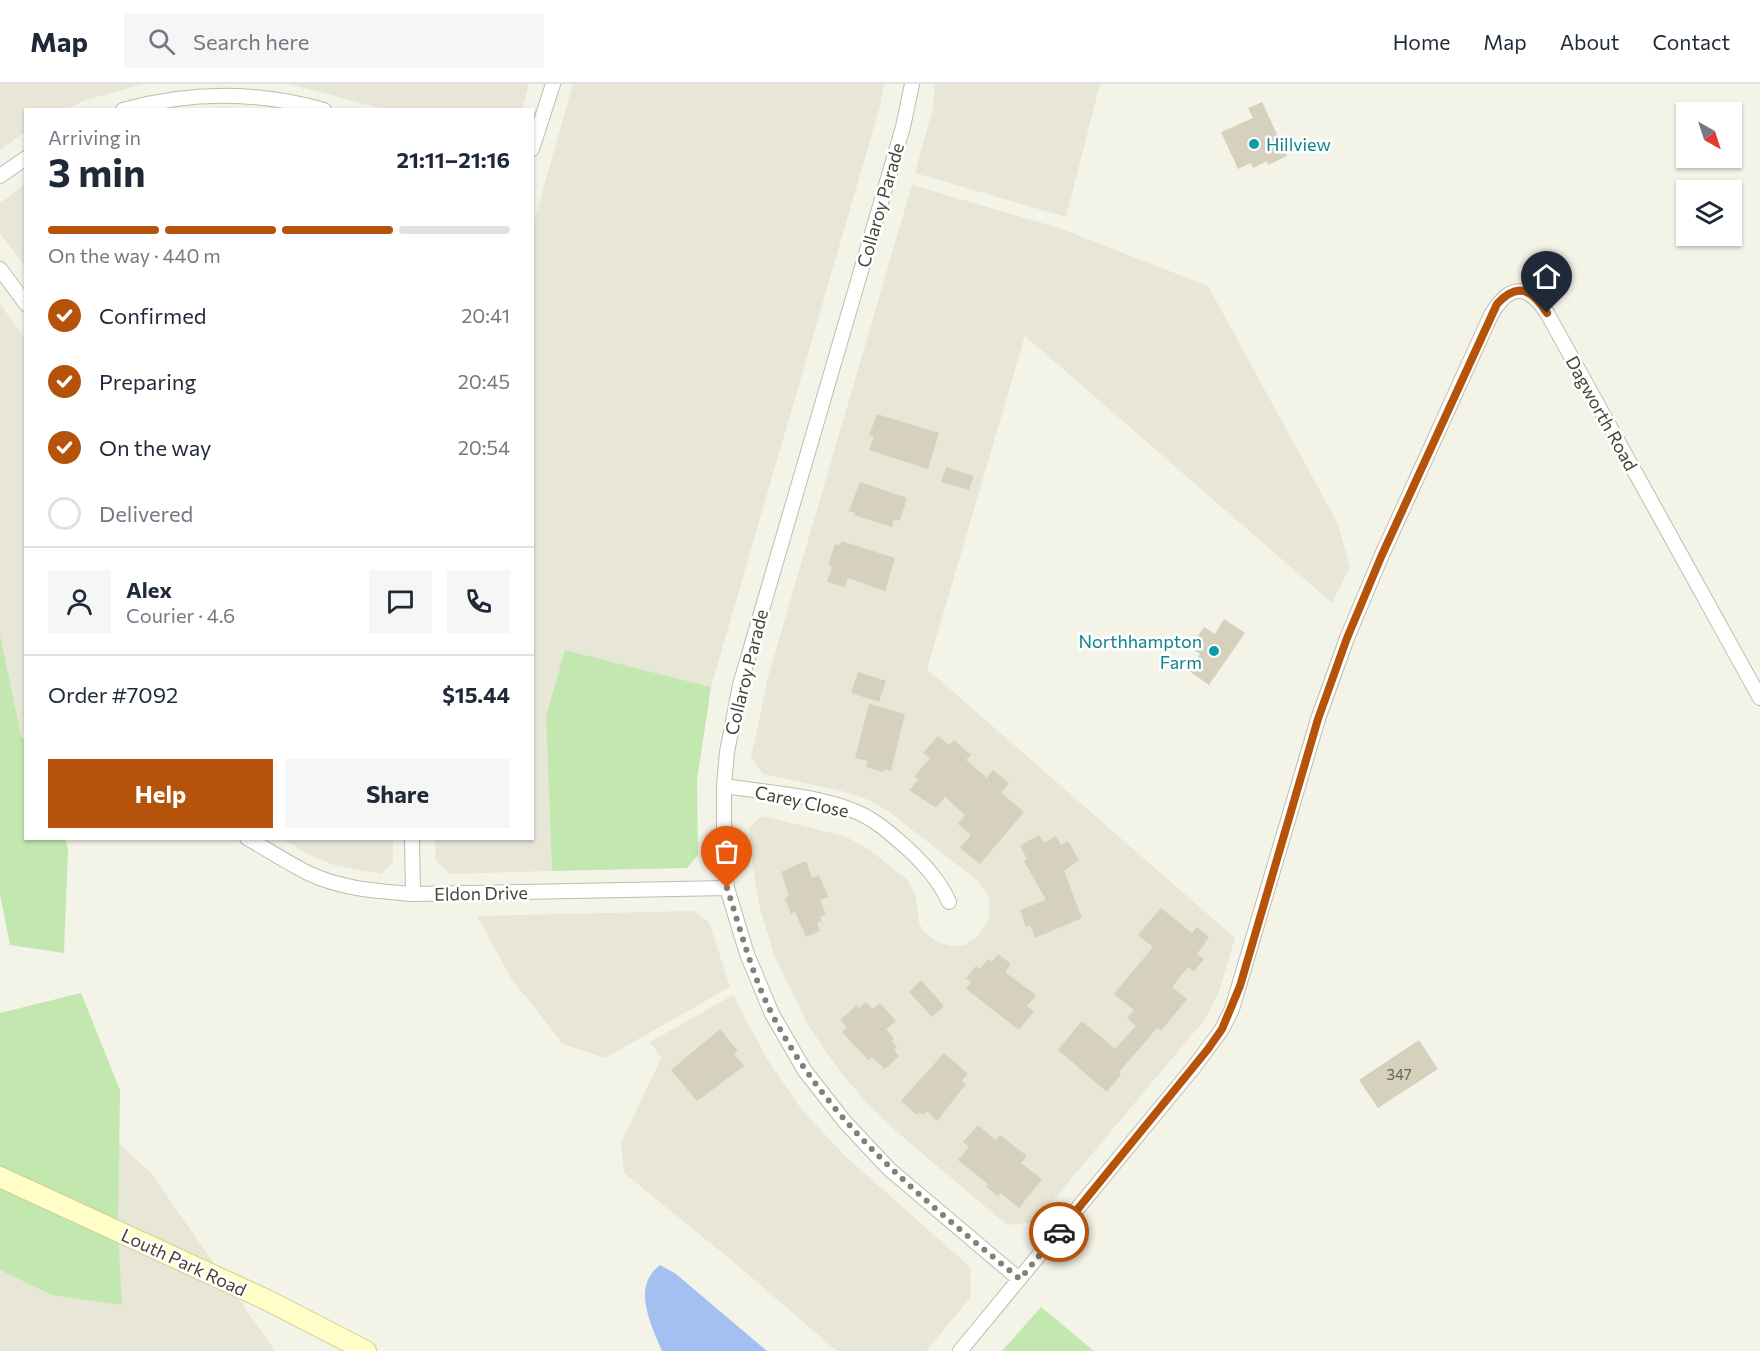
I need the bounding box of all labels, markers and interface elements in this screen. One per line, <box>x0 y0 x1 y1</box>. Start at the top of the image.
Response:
search box <box>124 14 544 68</box>
text: Map <box>30 24 88 58</box>
icon: search <box>145 25 178 58</box>
text: Search here <box>193 28 309 55</box>
text: Home <box>1393 29 1450 54</box>
text: Map <box>1483 29 1527 54</box>
text: About <box>1560 29 1619 54</box>
text: Contact <box>1652 29 1730 54</box>
north arrow <box>1676 102 1742 168</box>
map controls <box>1676 102 1742 246</box>
text: Arriving in <box>48 125 141 149</box>
place label: Hillview <box>1266 133 1331 155</box>
marker: Hillview <box>1247 137 1261 151</box>
street label: Collaroy Parade <box>852 140 908 270</box>
text: 21:11–21:16 <box>396 146 510 173</box>
text: 3 min <box>48 147 146 195</box>
button: layers <box>1676 180 1742 246</box>
text: On the way · 440 m <box>48 243 221 267</box>
pin <box>1521 251 1572 313</box>
icon: home <box>1530 260 1563 293</box>
icon: check <box>48 299 81 332</box>
text: Confirmed <box>99 302 206 329</box>
text: 20:41 <box>461 303 510 327</box>
street label: Dagworth Road <box>1561 352 1643 474</box>
icon: check <box>48 365 81 398</box>
text: Preparing <box>99 368 196 395</box>
text: 20:45 <box>458 369 510 393</box>
icon: check <box>48 431 81 464</box>
text: On the way <box>99 434 211 461</box>
text: 20:54 <box>458 435 510 459</box>
text: Delivered <box>99 500 193 527</box>
button: person <box>48 570 111 633</box>
button: chat <box>369 570 432 633</box>
button: phone <box>447 570 510 633</box>
text: Alex <box>126 576 172 603</box>
text: Courier · 4.6 <box>126 603 235 627</box>
street label: Collaroy Parade <box>720 607 772 737</box>
place label: Northhampton Farm <box>1079 630 1202 673</box>
marker: Northhampton Farm <box>1207 644 1221 658</box>
text: Order #7092 <box>48 681 178 708</box>
text: $15.44 <box>442 681 510 708</box>
button: Help <box>48 759 273 828</box>
button: Share <box>285 759 510 828</box>
street label: Carey Close <box>753 780 851 822</box>
pin <box>701 826 752 888</box>
icon: bag <box>710 835 743 868</box>
street label: Eldon Drive <box>434 881 528 905</box>
house number: 347 <box>1386 1065 1412 1083</box>
courier <box>1029 1202 1089 1262</box>
icon: car <box>1043 1216 1076 1249</box>
street label: Louth Park Road <box>118 1223 250 1301</box>

